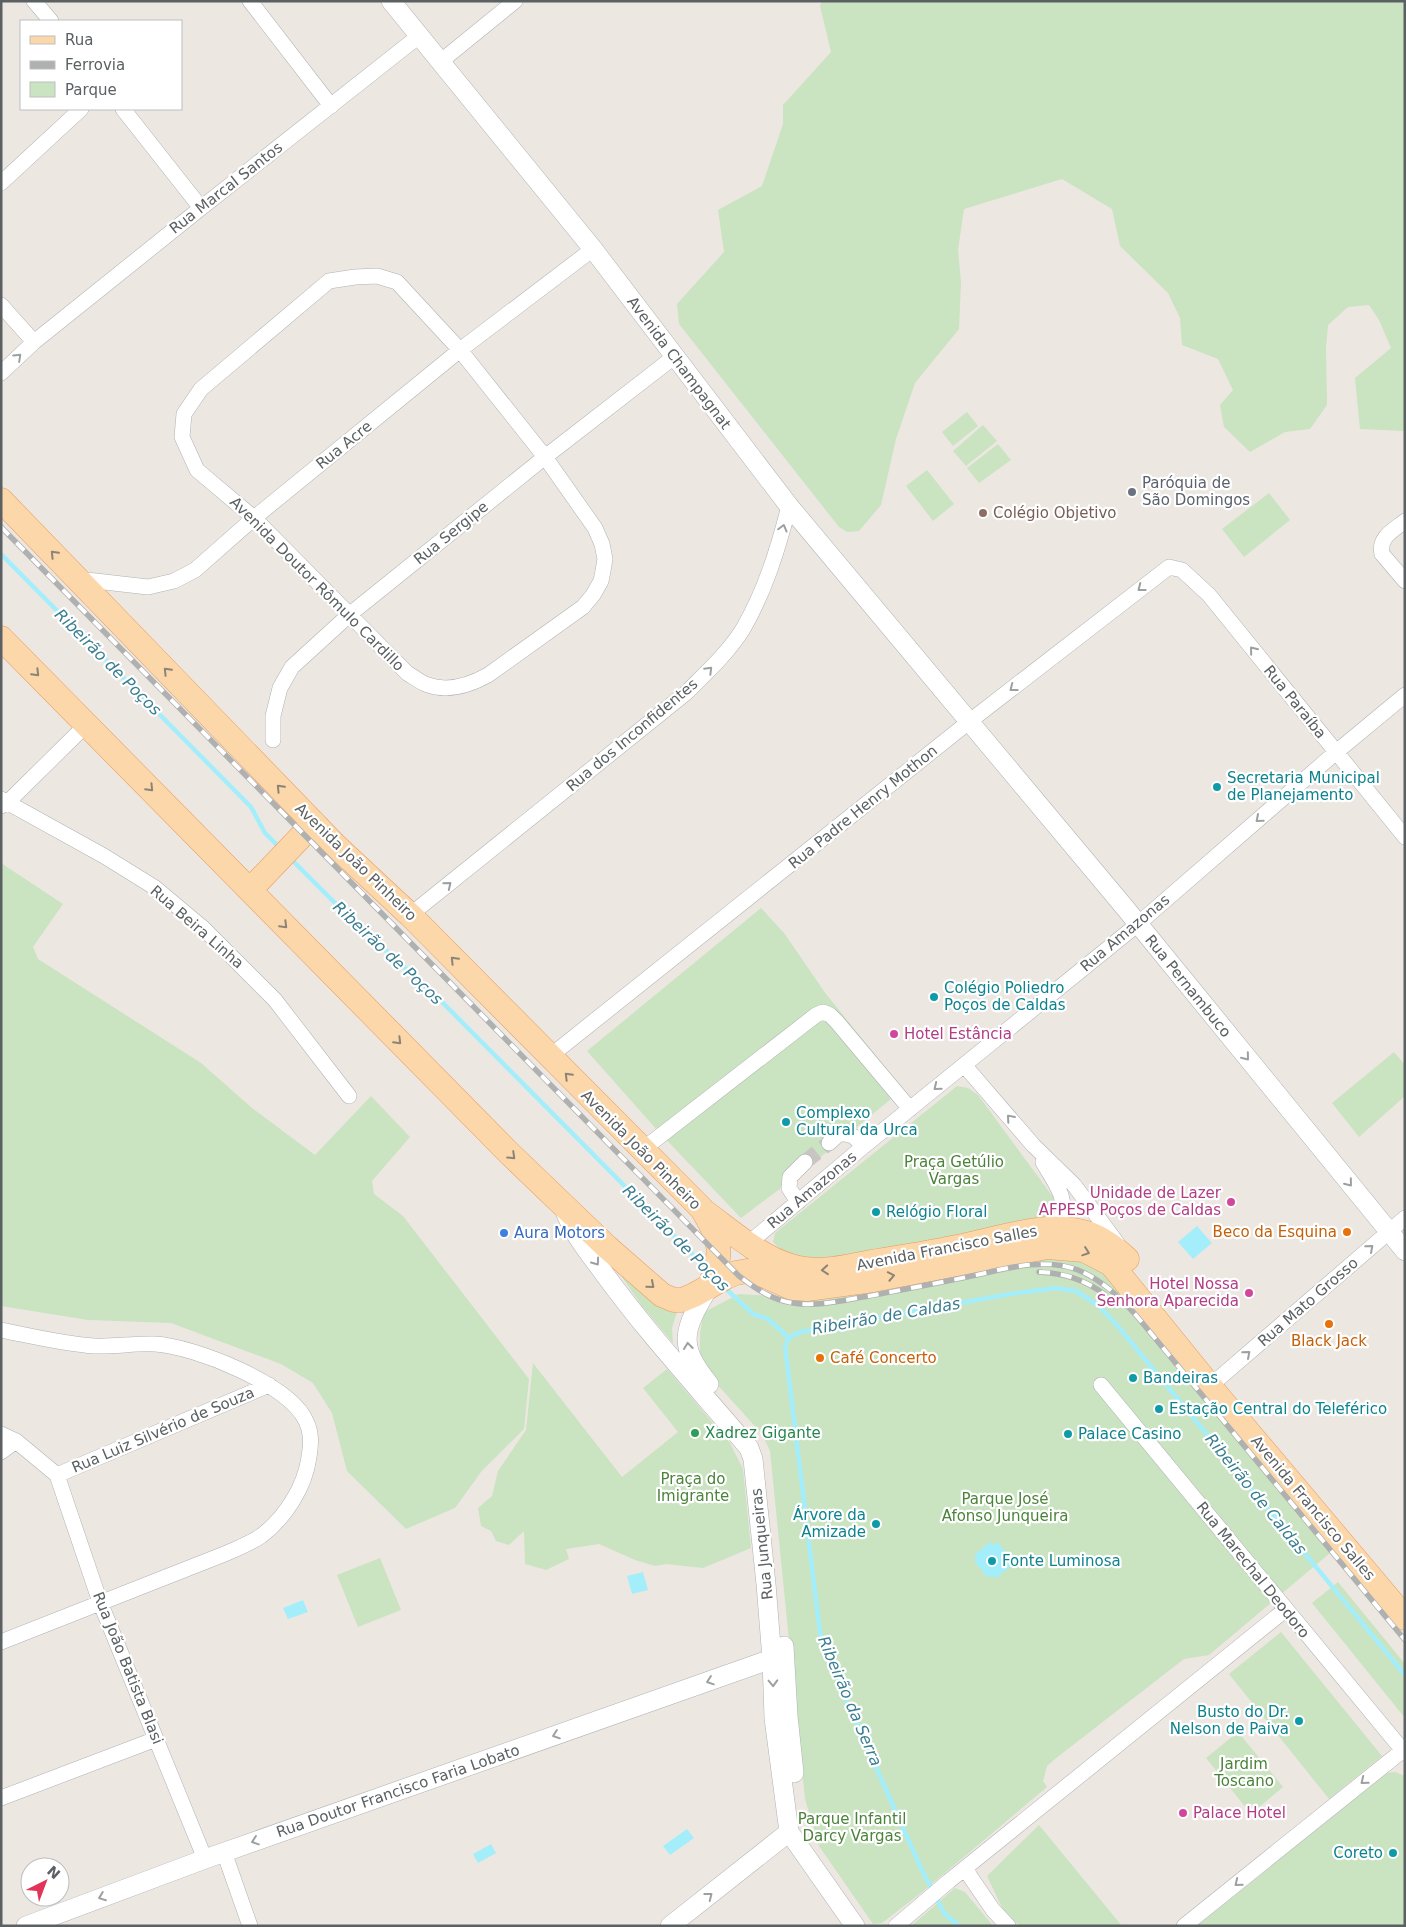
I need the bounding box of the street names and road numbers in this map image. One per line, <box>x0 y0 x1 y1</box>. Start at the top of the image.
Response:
street label: Rua Marcal Santos <box>166 138 286 238</box>
street label: Avenida Champagnat <box>623 293 735 433</box>
street label: Rua Acre <box>312 417 376 473</box>
street label: Avenida Doutor Rômulo Cardillo <box>226 493 408 675</box>
street label: Rua Sergipe <box>410 498 492 568</box>
street label: Rua Paraíba <box>1260 662 1330 742</box>
street label: Rua dos Inconfidentes <box>563 675 701 795</box>
street label: Rua Padre Henry Mothon <box>785 741 941 873</box>
street label: Avenida João Pinheiro <box>292 799 420 925</box>
street label: Rua Beira Linha <box>147 882 247 972</box>
street label: Rua Amazonas <box>1077 890 1173 976</box>
street label: Rua Pernambuco <box>1141 931 1235 1041</box>
street label: Avenida João Pinheiro <box>577 1086 705 1214</box>
street label: Rua Amazonas <box>764 1147 860 1233</box>
street label: Avenida Francisco Salles <box>855 1222 1039 1274</box>
street label: Rua Mato Grosso <box>1254 1254 1362 1350</box>
street label: Rua Luiz Silvério de Souza <box>69 1383 257 1477</box>
street label: Avenida Francisco Salles <box>1247 1432 1379 1584</box>
street label: Rua Junqueiras <box>747 1487 777 1601</box>
street label: Rua Marechal Deodoro <box>1193 1498 1313 1642</box>
street label: Rua João Batista Blasi <box>89 1589 167 1747</box>
street label: Rua Doutor Francisco Faria Lobato <box>274 1741 522 1841</box>

